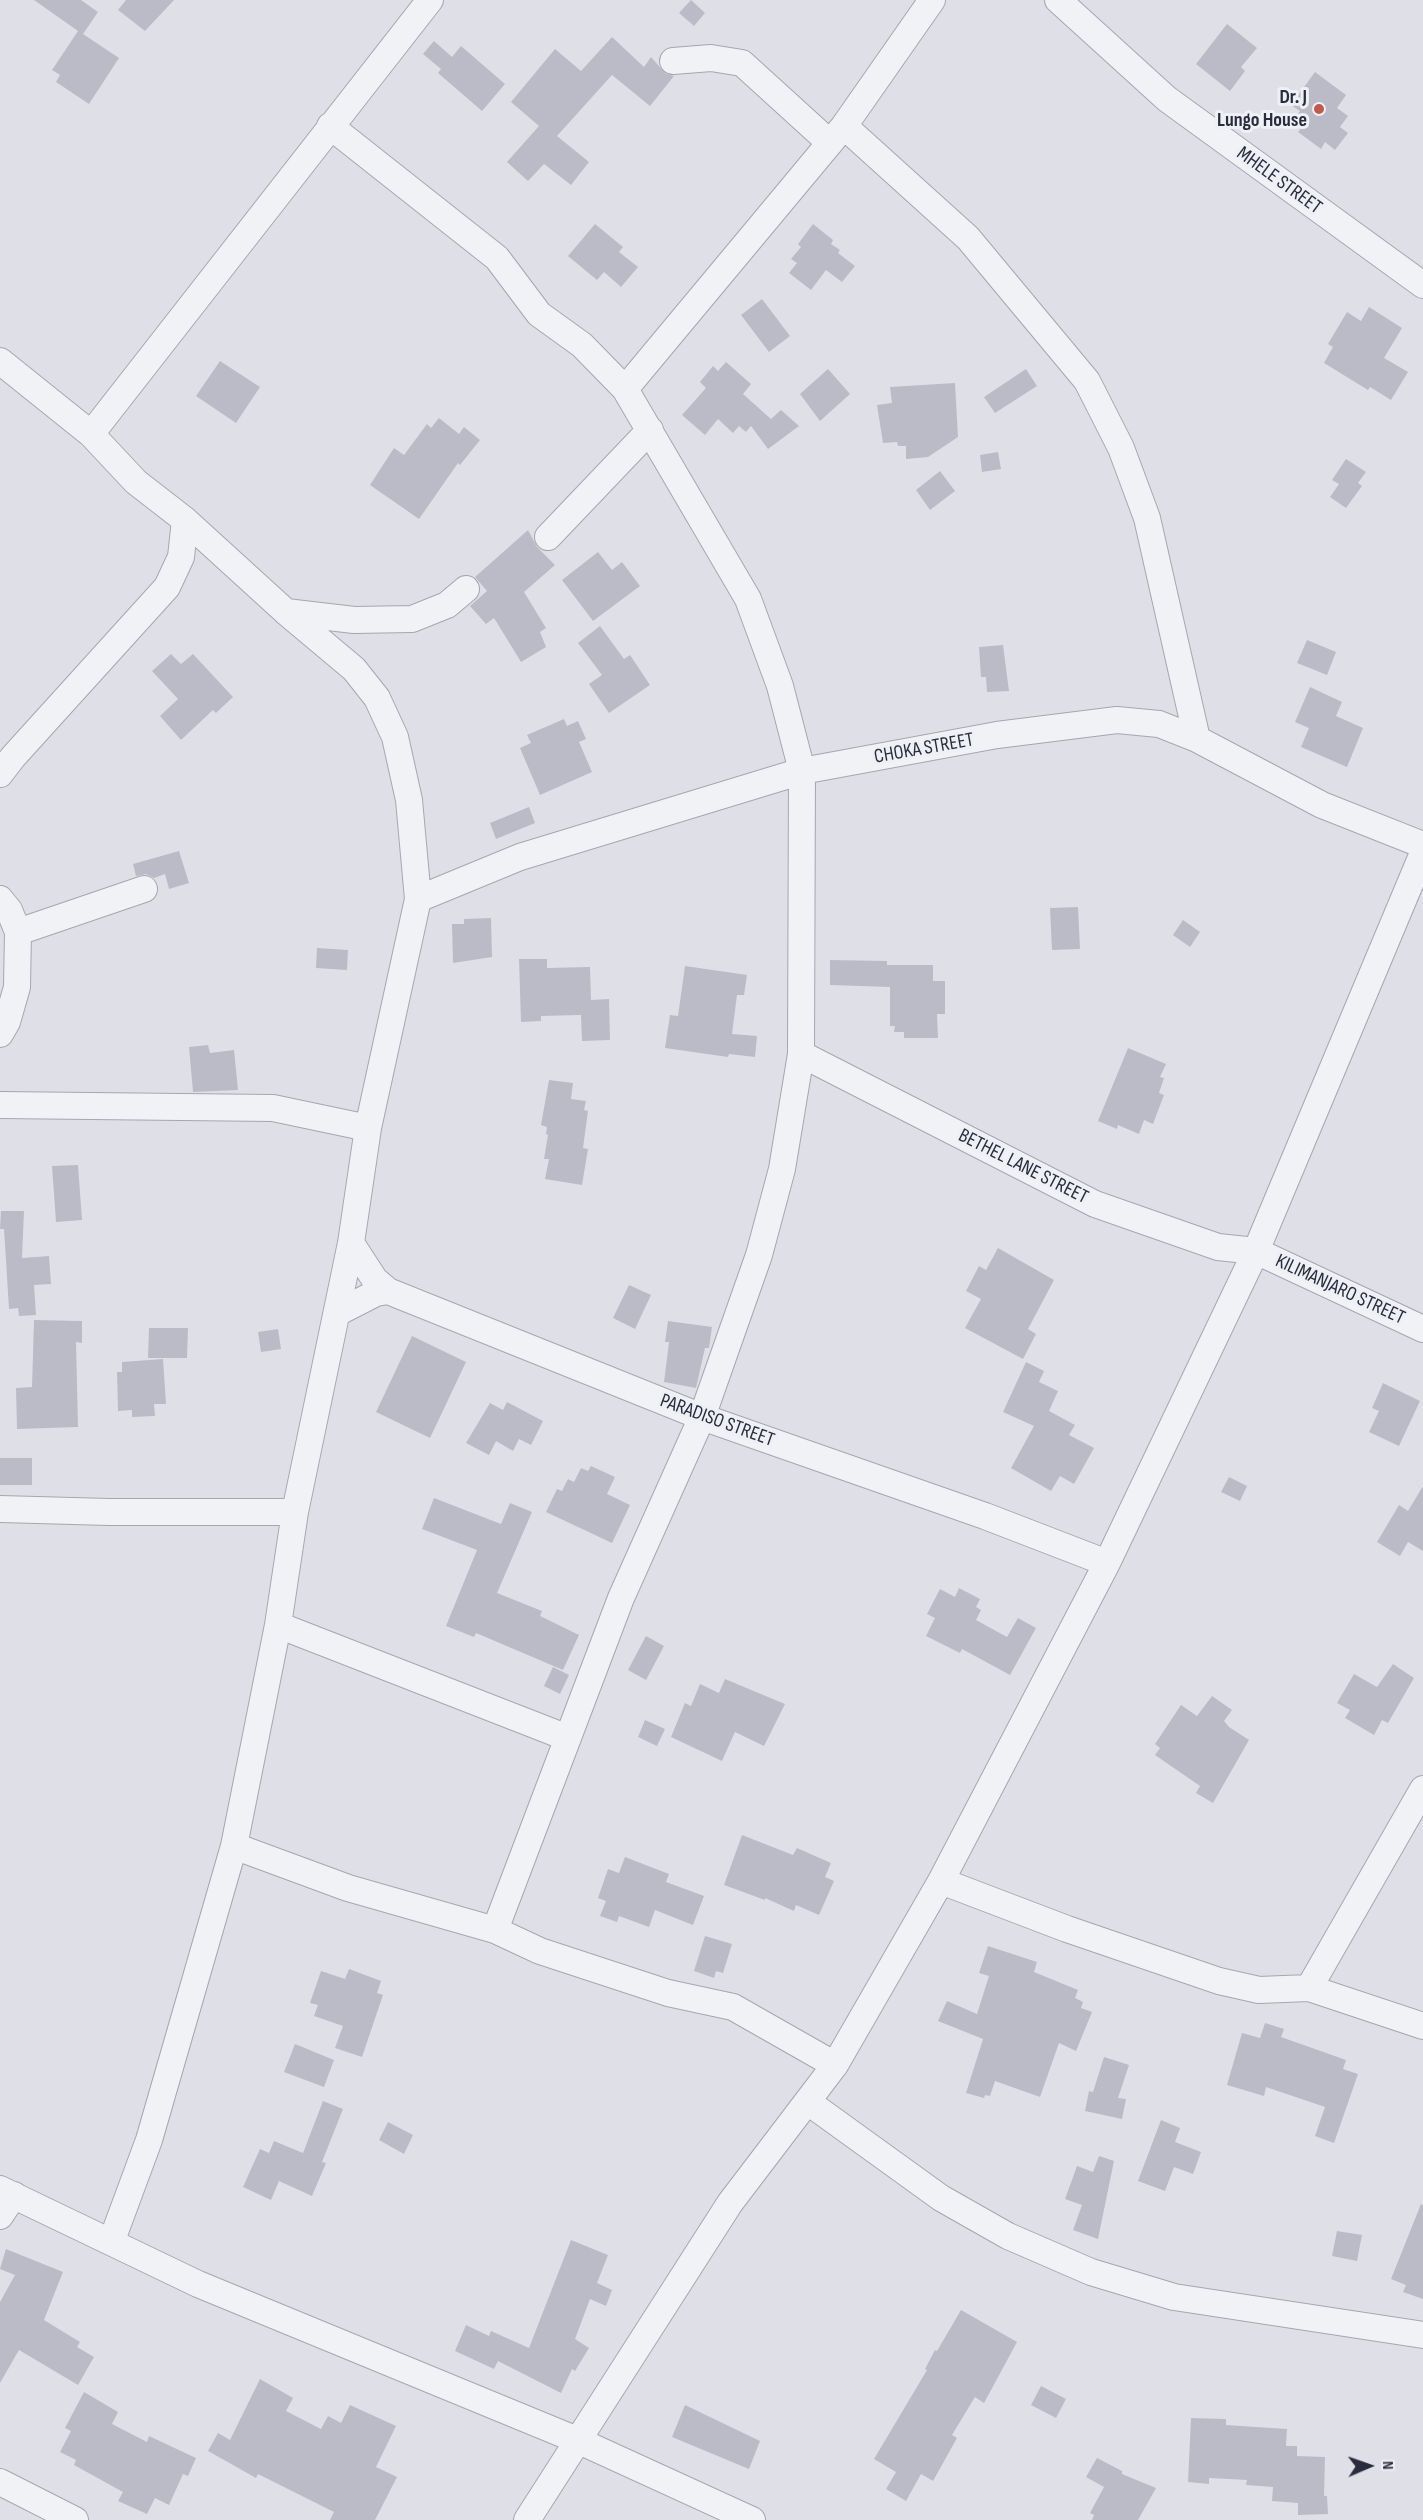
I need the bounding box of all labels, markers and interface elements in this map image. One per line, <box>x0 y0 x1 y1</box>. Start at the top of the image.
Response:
place label: Dr. J Lungo House <box>1217 86 1307 133</box>
marker: Dr. J Lungo House <box>1312 102 1326 116</box>
street label: MHELE STREET <box>1232 142 1326 220</box>
street label: CHOKA STREET <box>872 728 976 770</box>
street label: BETHEL LANE STREET <box>954 1124 1092 1210</box>
street label: KILIMANJARO STREET <box>1271 1249 1409 1331</box>
street label: PARADISO STREET <box>657 1389 777 1453</box>
north arrow <box>1339 2436 1399 2496</box>
text: N <box>1378 2461 1397 2470</box>

